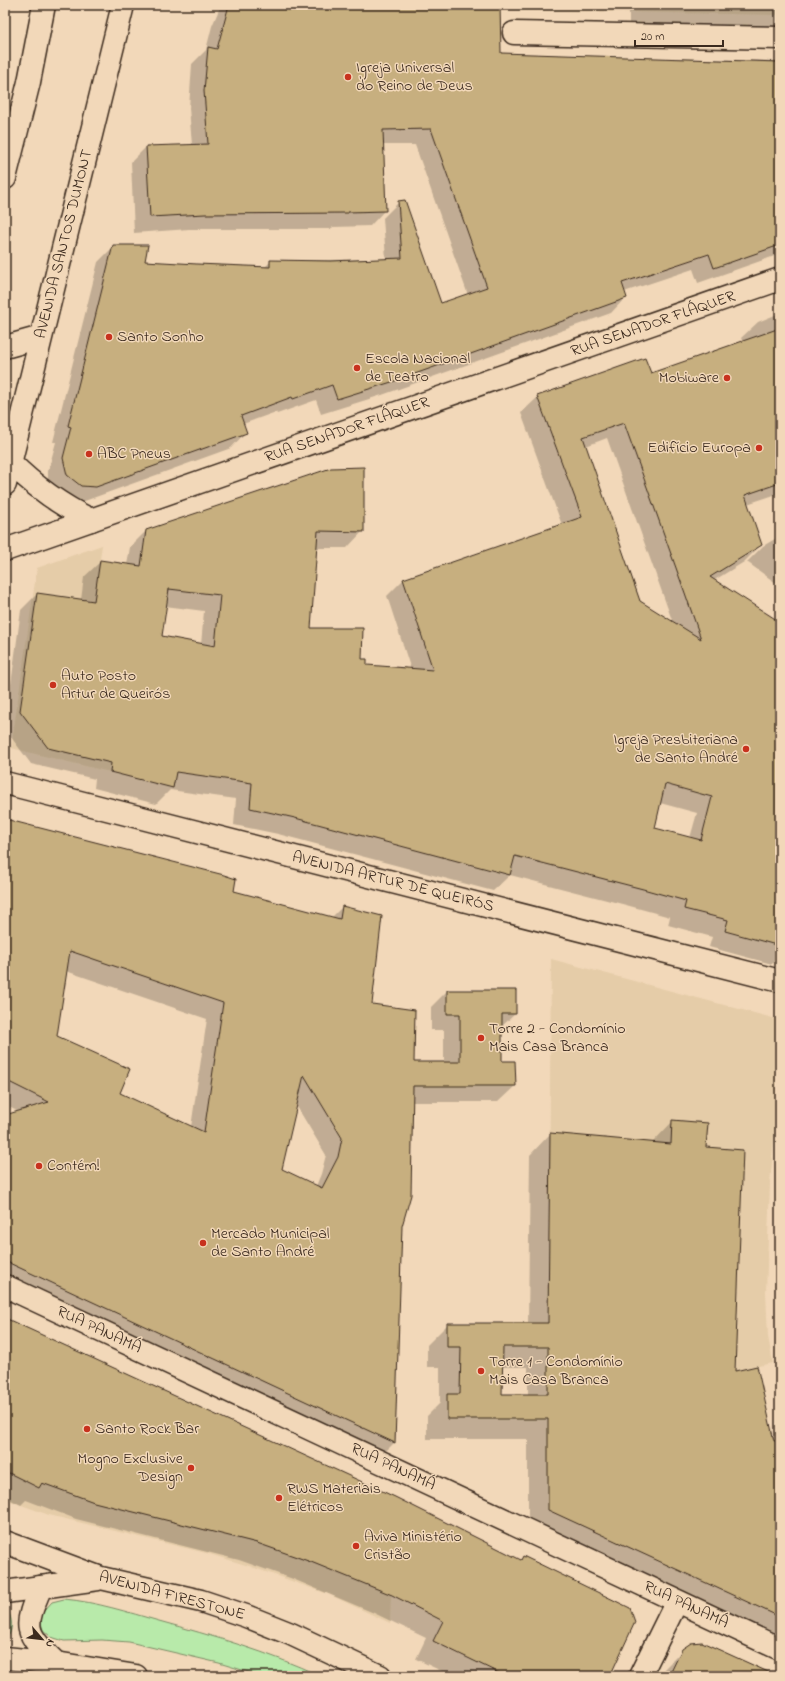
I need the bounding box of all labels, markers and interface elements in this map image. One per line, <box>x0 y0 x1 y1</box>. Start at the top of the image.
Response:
scale bar <box>635 22 723 48</box>
text: 20 m <box>641 28 664 46</box>
place label: Igreja Universal do Reino de Deus <box>356 56 473 98</box>
marker: Igreja Universal do Reino de Deus <box>343 72 353 82</box>
street label: AVENIDA SANTOS DUMONT <box>29 147 99 341</box>
street label: RUA SENADOR FLÁQUER <box>567 284 739 363</box>
place label: Santo Sonho <box>117 325 204 349</box>
marker: Santo Sonho <box>104 332 114 342</box>
place label: Escola Nacional de Teatro <box>365 347 470 389</box>
marker: Escola Nacional de Teatro <box>352 363 362 373</box>
place label: Mobiware <box>659 366 720 390</box>
marker: Mobiware <box>722 373 732 383</box>
street label: RUA SENADOR FLÁQUER <box>261 390 433 469</box>
place label: Edifício Europa <box>647 436 751 460</box>
place label: ABC Pneus <box>97 442 171 466</box>
marker: Edifício Europa <box>754 443 764 453</box>
marker: ABC Pneus <box>84 449 94 459</box>
place label: Auto Posto Artur de Queirós <box>61 664 170 706</box>
marker: Auto Posto Artur de Queirós <box>48 680 58 690</box>
place label: Igreja Presbiteriana de Santo André <box>614 728 739 770</box>
marker: Igreja Presbiteriana de Santo André <box>741 744 751 754</box>
street label: AVENIDA ARTUR DE QUEIRÓS <box>290 845 496 919</box>
place label: Torre 2 - Condomínio Mais Casa Branca <box>489 1017 626 1059</box>
marker: Torre 2 - Condomínio Mais Casa Branca <box>476 1033 486 1043</box>
place label: Contém! <box>47 1154 100 1178</box>
marker: Contém! <box>34 1161 44 1171</box>
place label: Mercado Municipal de Santo André <box>211 1222 330 1264</box>
marker: Mercado Municipal de Santo André <box>198 1238 208 1248</box>
street label: RUA PANAMÁ <box>53 1300 146 1360</box>
place label: Torre 1 - Condomínio Mais Casa Branca <box>489 1350 623 1392</box>
marker: Torre 1 - Condomínio Mais Casa Branca <box>476 1366 486 1376</box>
place label: Santo Rock Bar <box>95 1417 199 1441</box>
marker: Santo Rock Bar <box>82 1424 92 1434</box>
street label: RUA PANAMÁ <box>347 1437 440 1497</box>
place label: Mogno Exclusive Design <box>77 1447 184 1489</box>
marker: Mogno Exclusive Design <box>186 1463 196 1473</box>
place label: RWS Materiais Elétricos <box>287 1477 381 1519</box>
marker: RWS Materiais Elétricos <box>274 1493 284 1503</box>
place label: Aviva Ministério Cristão <box>364 1525 462 1567</box>
marker: Aviva Ministério Cristão <box>351 1541 361 1551</box>
street label: AVENIDA FIRESTONE <box>96 1565 248 1627</box>
street label: RUA PANAMÁ <box>640 1575 733 1635</box>
north arrow <box>22 1619 62 1659</box>
text: N <box>41 1636 59 1650</box>

